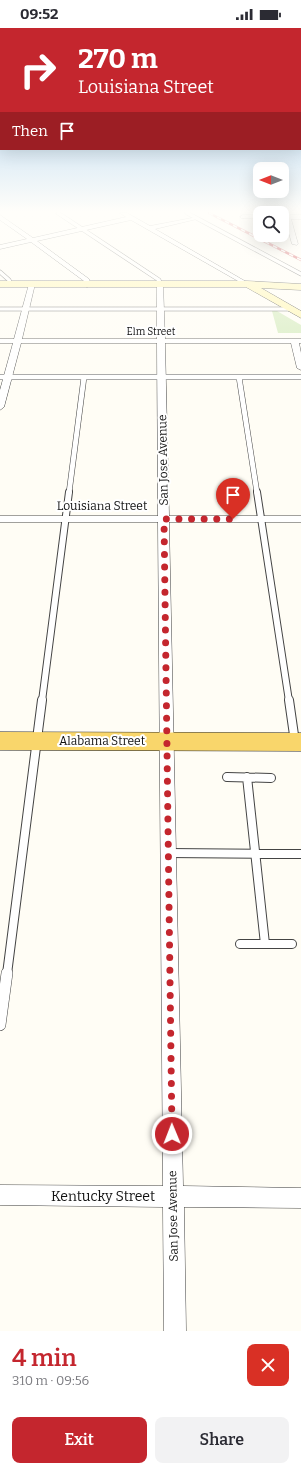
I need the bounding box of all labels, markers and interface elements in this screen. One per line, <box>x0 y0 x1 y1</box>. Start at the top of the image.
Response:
text: 09:52 <box>20 5 58 23</box>
text: 270 m <box>78 42 158 75</box>
icon: right <box>12 44 64 96</box>
text: Louisiana Street <box>78 76 214 98</box>
icon: arrive <box>56 120 78 142</box>
text: Then <box>12 122 48 140</box>
north arrow <box>253 162 289 198</box>
map controls <box>253 162 289 242</box>
button: search <box>253 206 289 242</box>
street label: Elm Street <box>127 326 176 338</box>
street label: San Jose Avenue <box>155 414 171 506</box>
pin <box>216 478 250 519</box>
icon: arrive <box>222 484 244 506</box>
street label: Louisiana Street <box>57 499 148 513</box>
street label: Alabama Street <box>59 734 146 748</box>
position arrow <box>151 1113 193 1155</box>
street label: San Jose Avenue <box>165 1170 181 1262</box>
street label: Kentucky Street <box>51 1188 155 1205</box>
text: 4 min <box>12 1344 77 1372</box>
button: close <box>247 1344 289 1386</box>
text: 310 m · 09:56 <box>12 1373 89 1388</box>
button: Exit <box>12 1417 147 1463</box>
button: Share <box>155 1417 289 1463</box>

